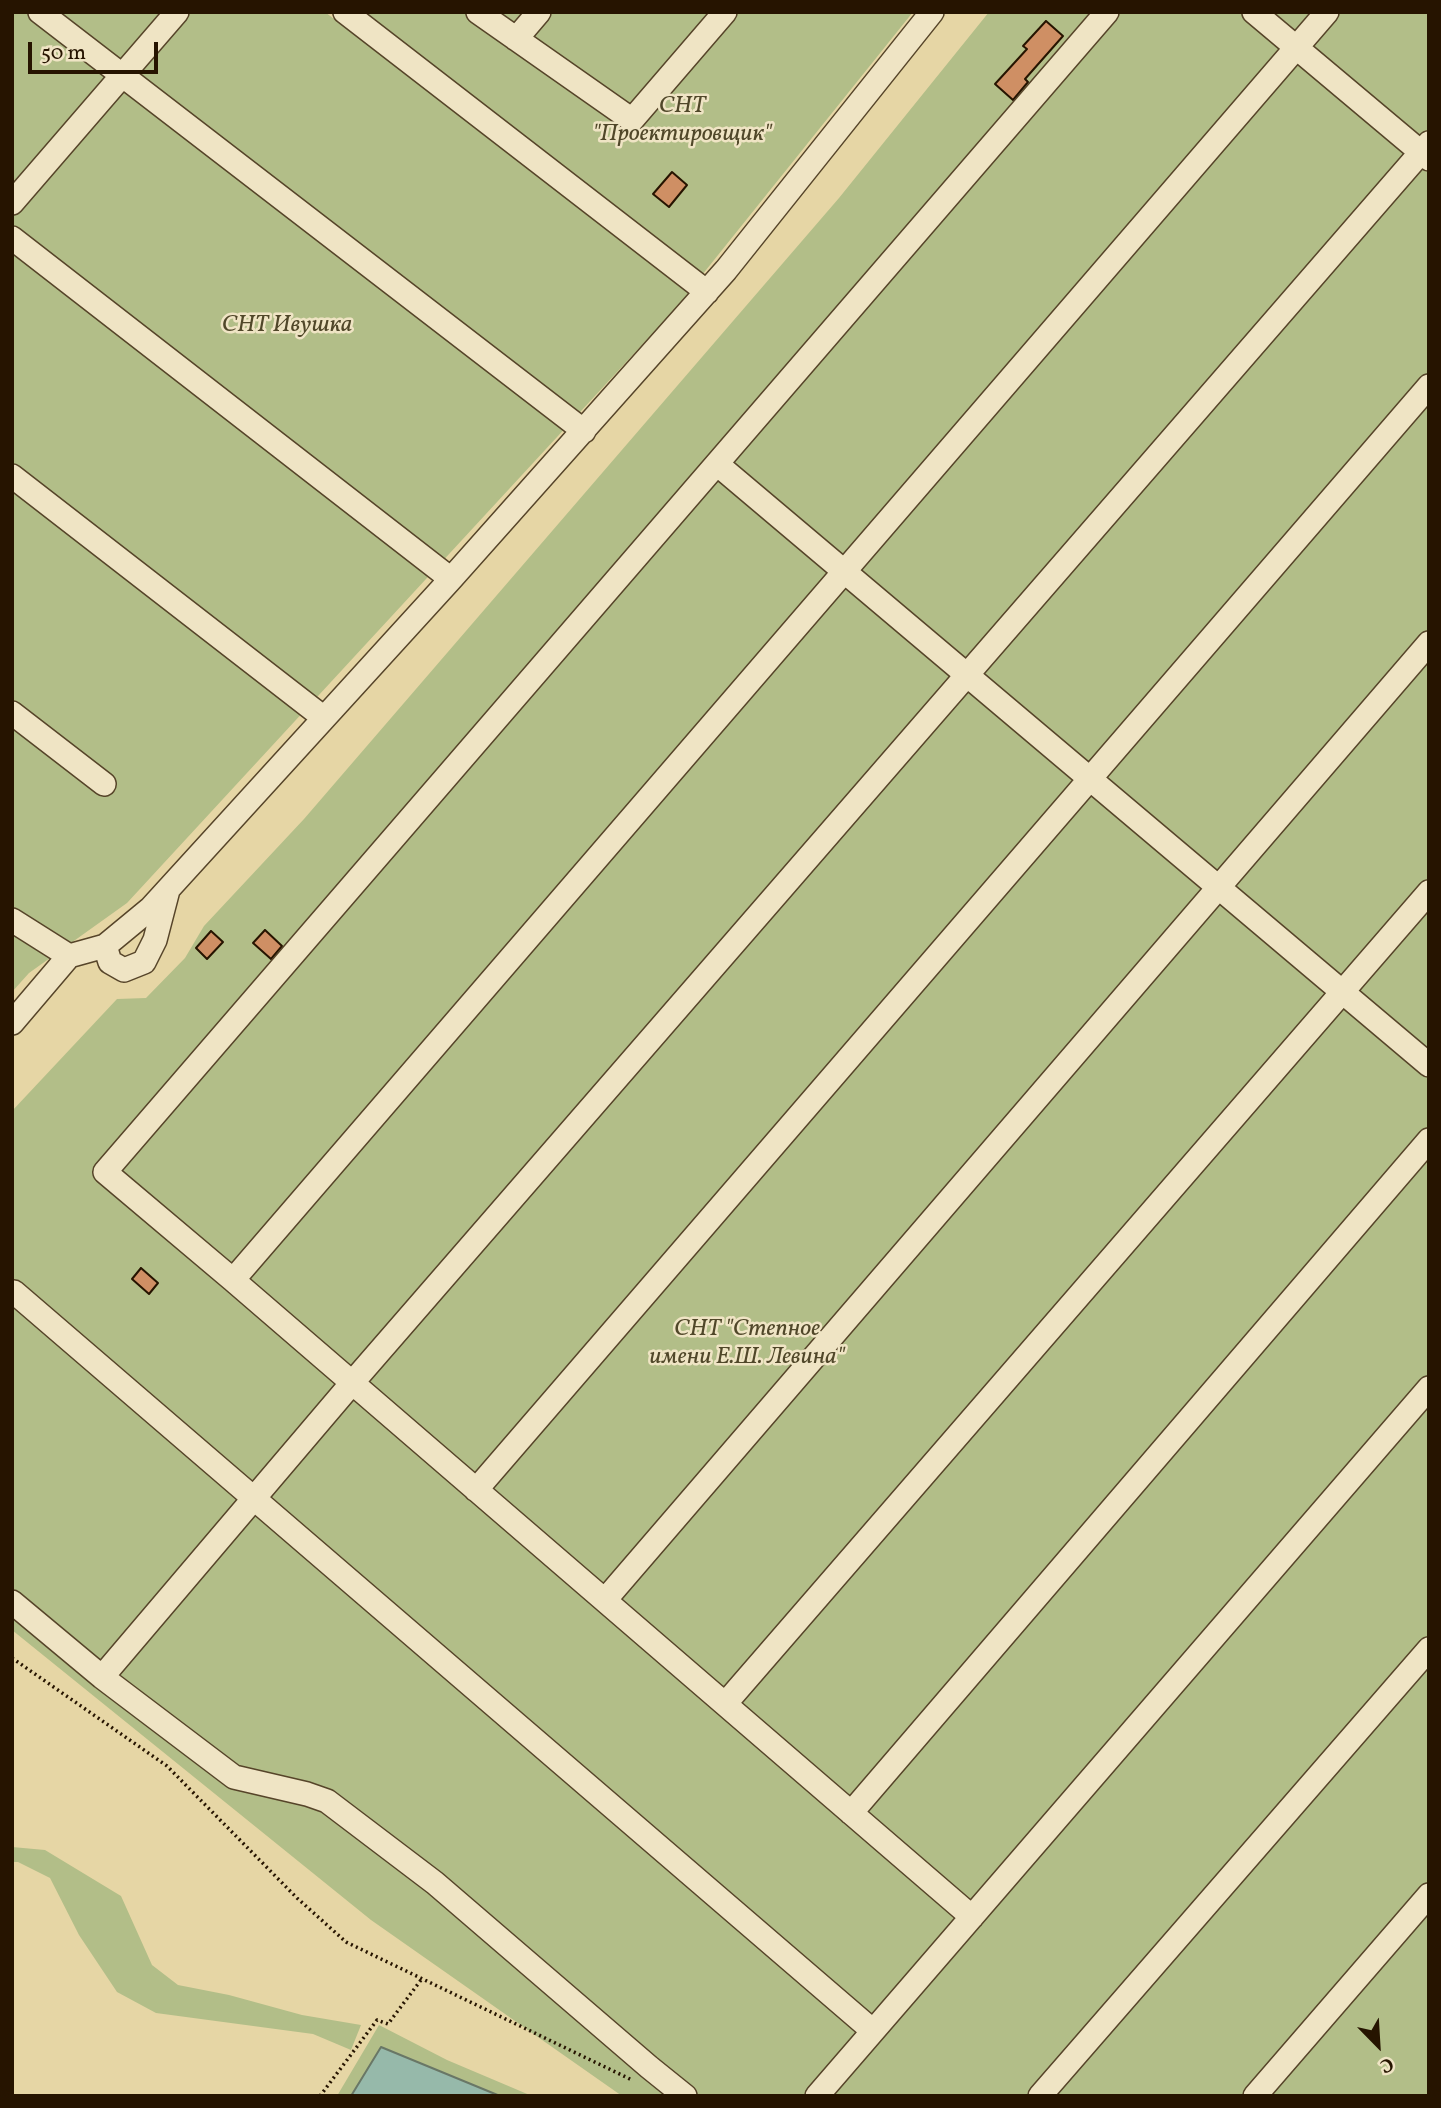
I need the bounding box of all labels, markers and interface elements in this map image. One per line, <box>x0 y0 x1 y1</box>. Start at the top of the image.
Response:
scale bar <box>32 28 161 72</box>
text: 50 m <box>41 39 86 68</box>
park label: СНТ "Проектировщик" <box>592 94 772 150</box>
park label: СНТ Ивушка <box>222 313 352 341</box>
park label: СНТ "Степное имени Е.Ш. Левина" <box>649 1317 845 1373</box>
north arrow <box>1343 2010 1413 2080</box>
text: С <box>1376 2050 1397 2079</box>

